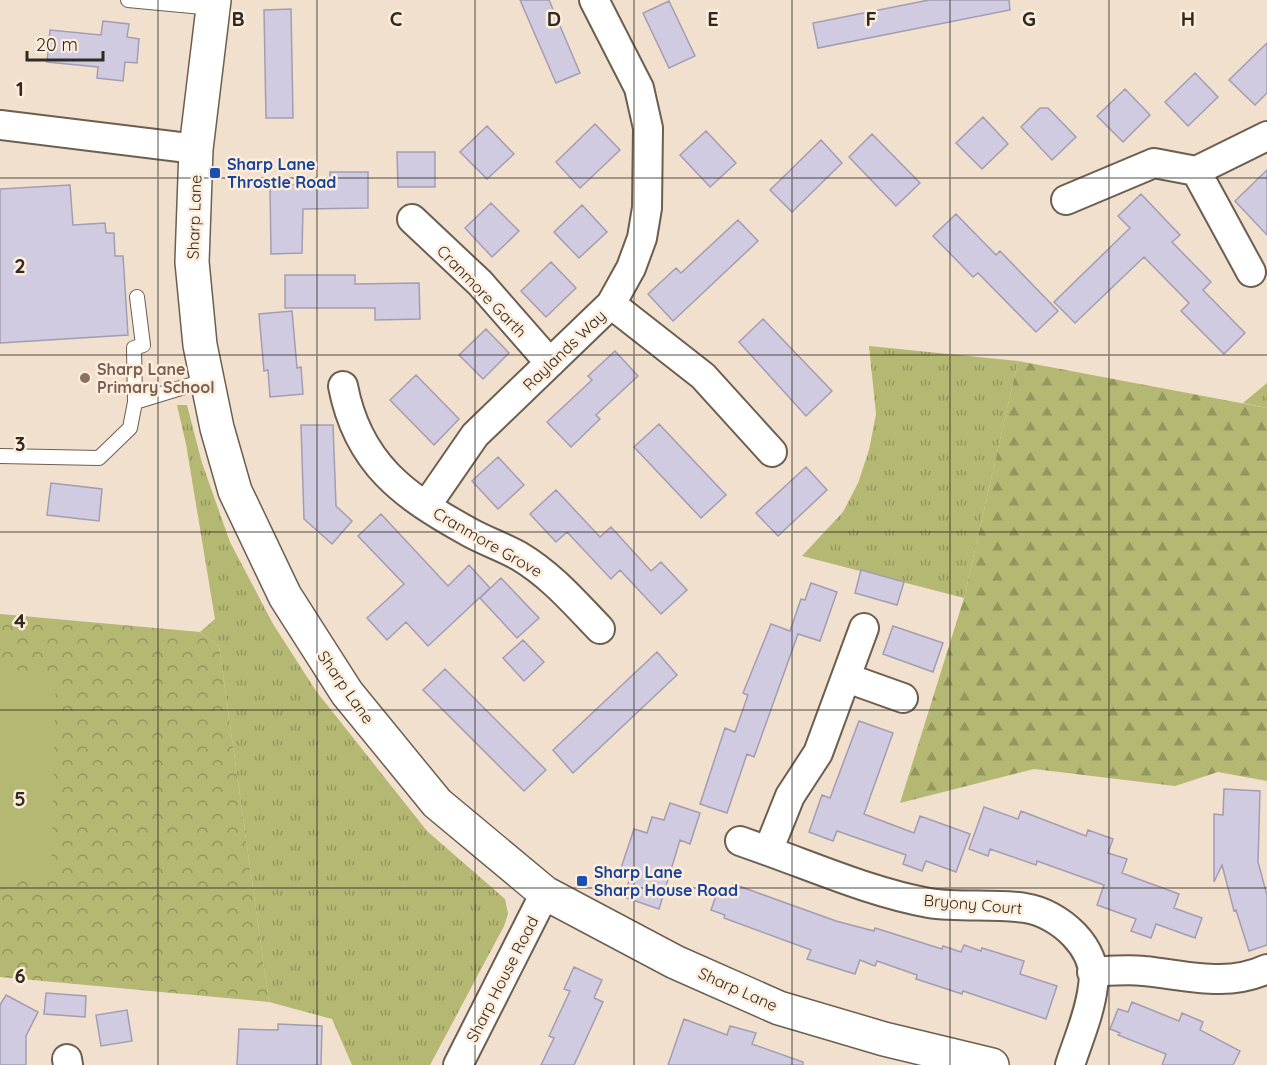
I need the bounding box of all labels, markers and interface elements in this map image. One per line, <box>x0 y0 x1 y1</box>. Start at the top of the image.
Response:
text: B <box>231 6 245 31</box>
text: C <box>390 6 403 31</box>
text: D <box>547 6 561 31</box>
text: E <box>707 6 719 31</box>
text: F <box>865 6 877 31</box>
text: G <box>1022 6 1036 31</box>
text: H <box>1181 6 1195 31</box>
scale bar <box>27 24 104 62</box>
text: 20 m <box>36 33 78 56</box>
text: 1 <box>16 76 24 101</box>
place label: Sharp Lane Throstle Road <box>227 154 336 192</box>
marker: Sharp Lane Throstle Road <box>208 166 222 180</box>
street label: Sharp Lane <box>183 174 205 260</box>
street label: Cranmore Garth <box>433 241 531 341</box>
text: 2 <box>14 253 26 278</box>
street label: Raylands Way <box>518 305 610 395</box>
place label: Sharp Lane Primary School <box>97 359 215 397</box>
marker: Sharp Lane Primary School <box>78 371 92 385</box>
text: 3 <box>15 431 25 456</box>
street label: Cranmore Grove <box>430 503 546 581</box>
text: 4 <box>14 608 26 633</box>
street label: Sharp Lane <box>314 647 378 727</box>
text: 5 <box>14 786 26 811</box>
place label: Sharp Lane Sharp House Road <box>594 862 738 900</box>
marker: Sharp Lane Sharp House Road <box>575 874 589 888</box>
street label: Bryony Court <box>923 890 1023 918</box>
street label: Sharp House Road <box>462 913 542 1045</box>
text: 6 <box>14 963 26 988</box>
street label: Sharp Lane <box>695 963 781 1015</box>

